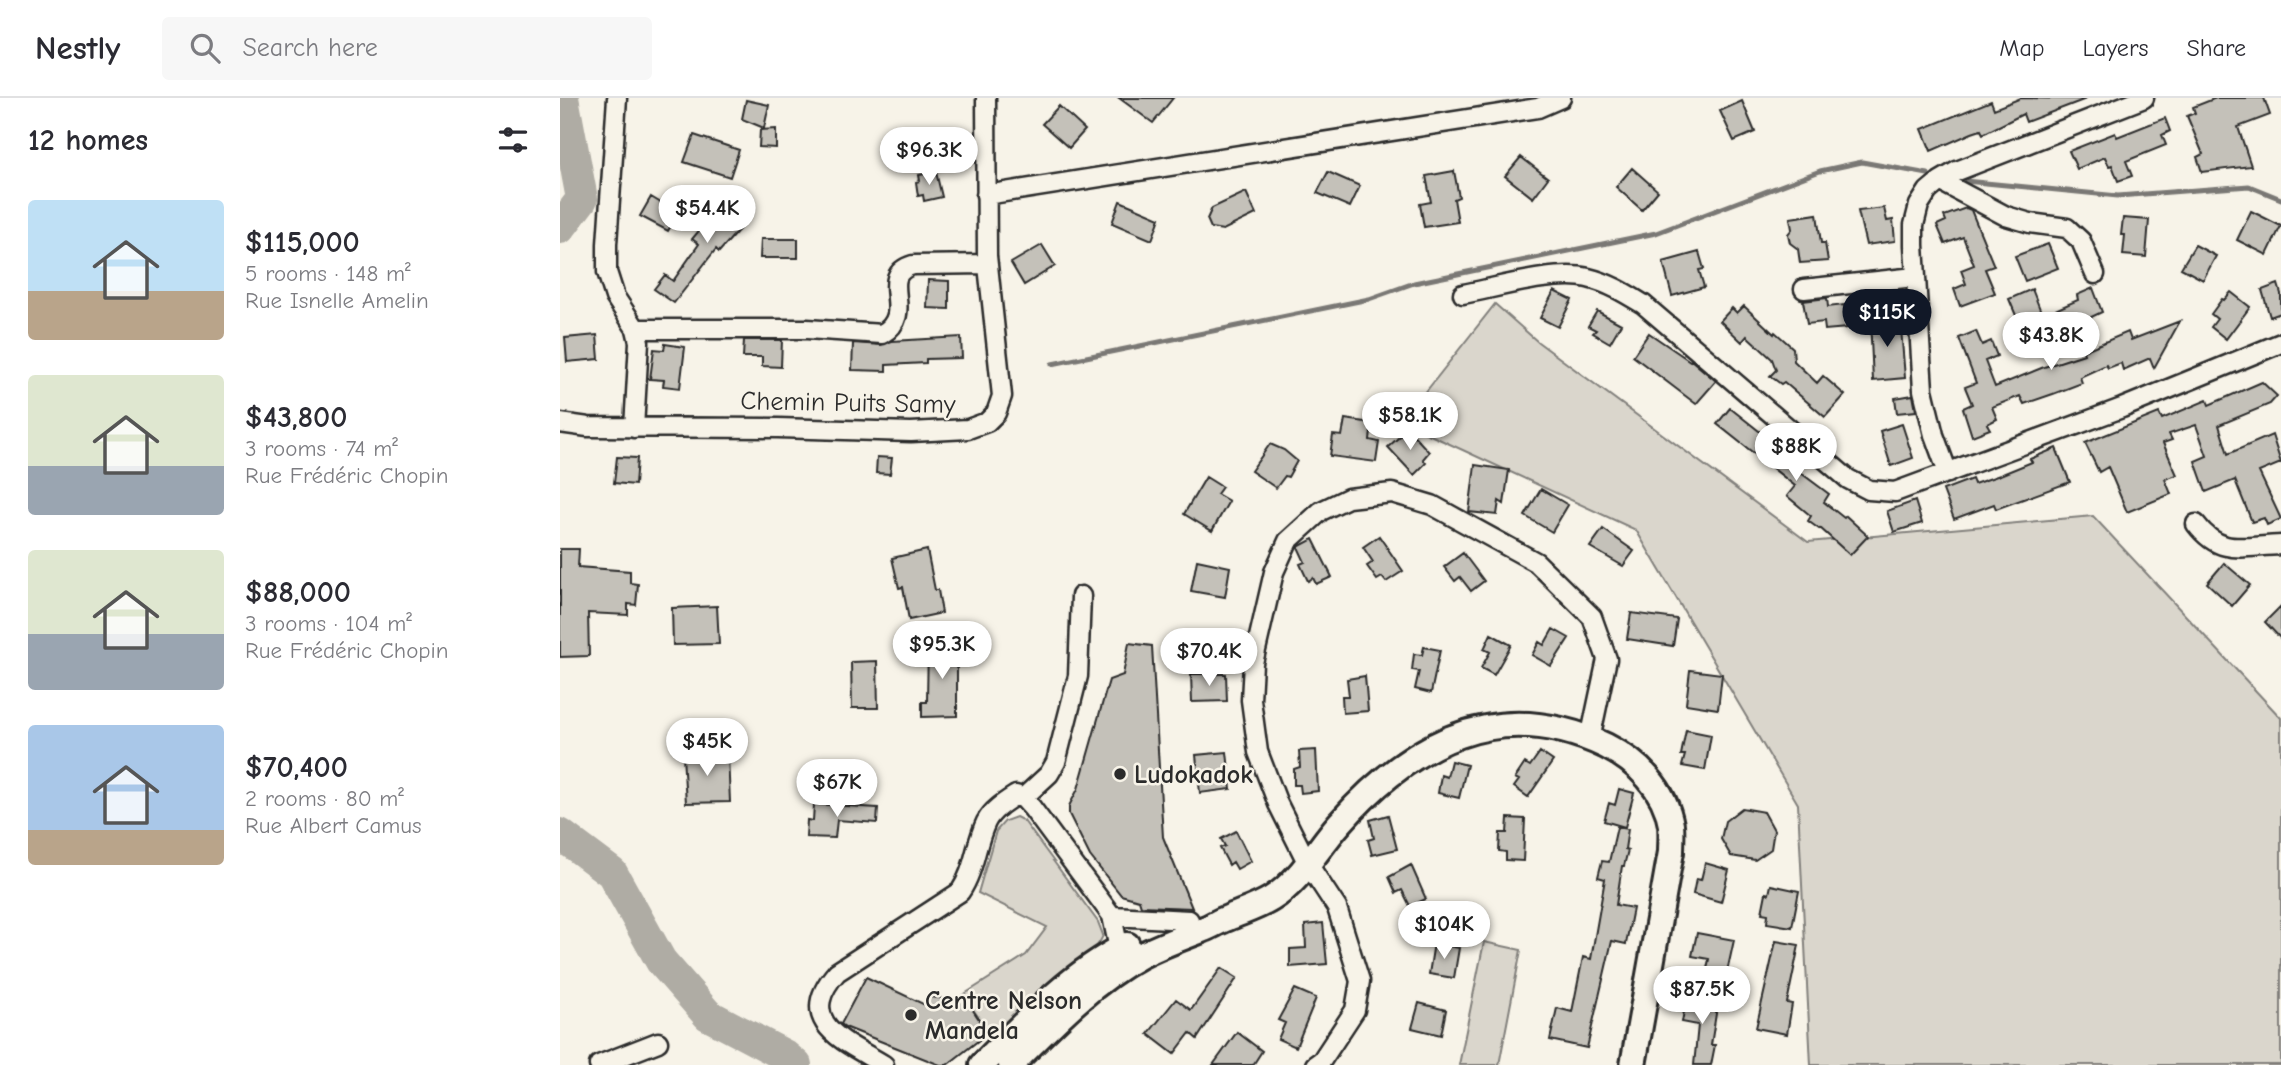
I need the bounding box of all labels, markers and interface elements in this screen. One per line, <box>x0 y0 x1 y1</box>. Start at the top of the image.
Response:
search box <box>162 17 652 80</box>
text: Nestly <box>35 29 120 67</box>
icon: search <box>186 29 224 67</box>
text: Search here <box>242 33 378 63</box>
text: Map <box>1999 34 2045 62</box>
text: Layers <box>2083 34 2148 62</box>
text: Share <box>2186 34 2246 62</box>
icon: filters <box>494 121 532 159</box>
text: 12 homes <box>28 123 148 158</box>
pin: $96.3K <box>872 127 986 187</box>
text: $96.3K <box>896 136 962 163</box>
pin: $54.4K <box>650 186 764 245</box>
text: $54.4K <box>675 194 739 221</box>
text: $115,000 <box>245 225 360 260</box>
icon: home <box>84 228 168 312</box>
text: 5 rooms · 148 m² <box>245 260 411 287</box>
text: Rue Isnelle Amelin <box>245 287 429 314</box>
pin: $115K <box>1838 289 1936 349</box>
text: $115K <box>1858 298 1916 325</box>
pin: $43.8K <box>1994 313 2108 372</box>
text: $43.8K <box>2019 321 2083 348</box>
street label: Chemin Puits Samy <box>740 386 956 420</box>
pin: $58.1K <box>1353 392 1467 452</box>
text: $43,800 <box>245 400 347 435</box>
text: $58.1K <box>1378 401 1442 428</box>
icon: home <box>84 403 168 487</box>
pin: $88K <box>1755 424 1837 483</box>
text: $88K <box>1771 432 1821 459</box>
text: 3 rooms · 74 m² <box>245 435 398 462</box>
text: Rue Frédéric Chopin <box>245 462 449 489</box>
text: $88,000 <box>245 575 351 610</box>
icon: home <box>84 578 168 662</box>
text: 3 rooms · 104 m² <box>245 610 412 637</box>
pin: $95.3K <box>885 622 999 681</box>
pin: $70.4K <box>1152 628 1266 688</box>
text: $95.3K <box>909 630 975 657</box>
text: Rue Frédéric Chopin <box>245 637 449 664</box>
text: $70.4K <box>1176 637 1242 664</box>
pin: $45K <box>666 718 748 778</box>
text: $45K <box>682 727 732 754</box>
text: $70,400 <box>245 750 348 785</box>
icon: home <box>84 753 168 837</box>
pin: $67K <box>796 760 878 819</box>
place label: Ludokadok <box>1134 760 1253 790</box>
marker: Ludokadok <box>1112 766 1128 782</box>
text: $67K <box>812 768 862 795</box>
text: 2 rooms · 80 m² <box>245 785 404 812</box>
text: Rue Albert Camus <box>245 812 422 839</box>
pin: $104K <box>1395 902 1493 961</box>
text: $104K <box>1414 910 1474 937</box>
pin: $87.5K <box>1645 967 1759 1026</box>
text: $87.5K <box>1669 975 1735 1002</box>
place label: Centre Nelson Mandela <box>925 986 1082 1046</box>
marker: Centre Nelson Mandela <box>903 1007 919 1023</box>

